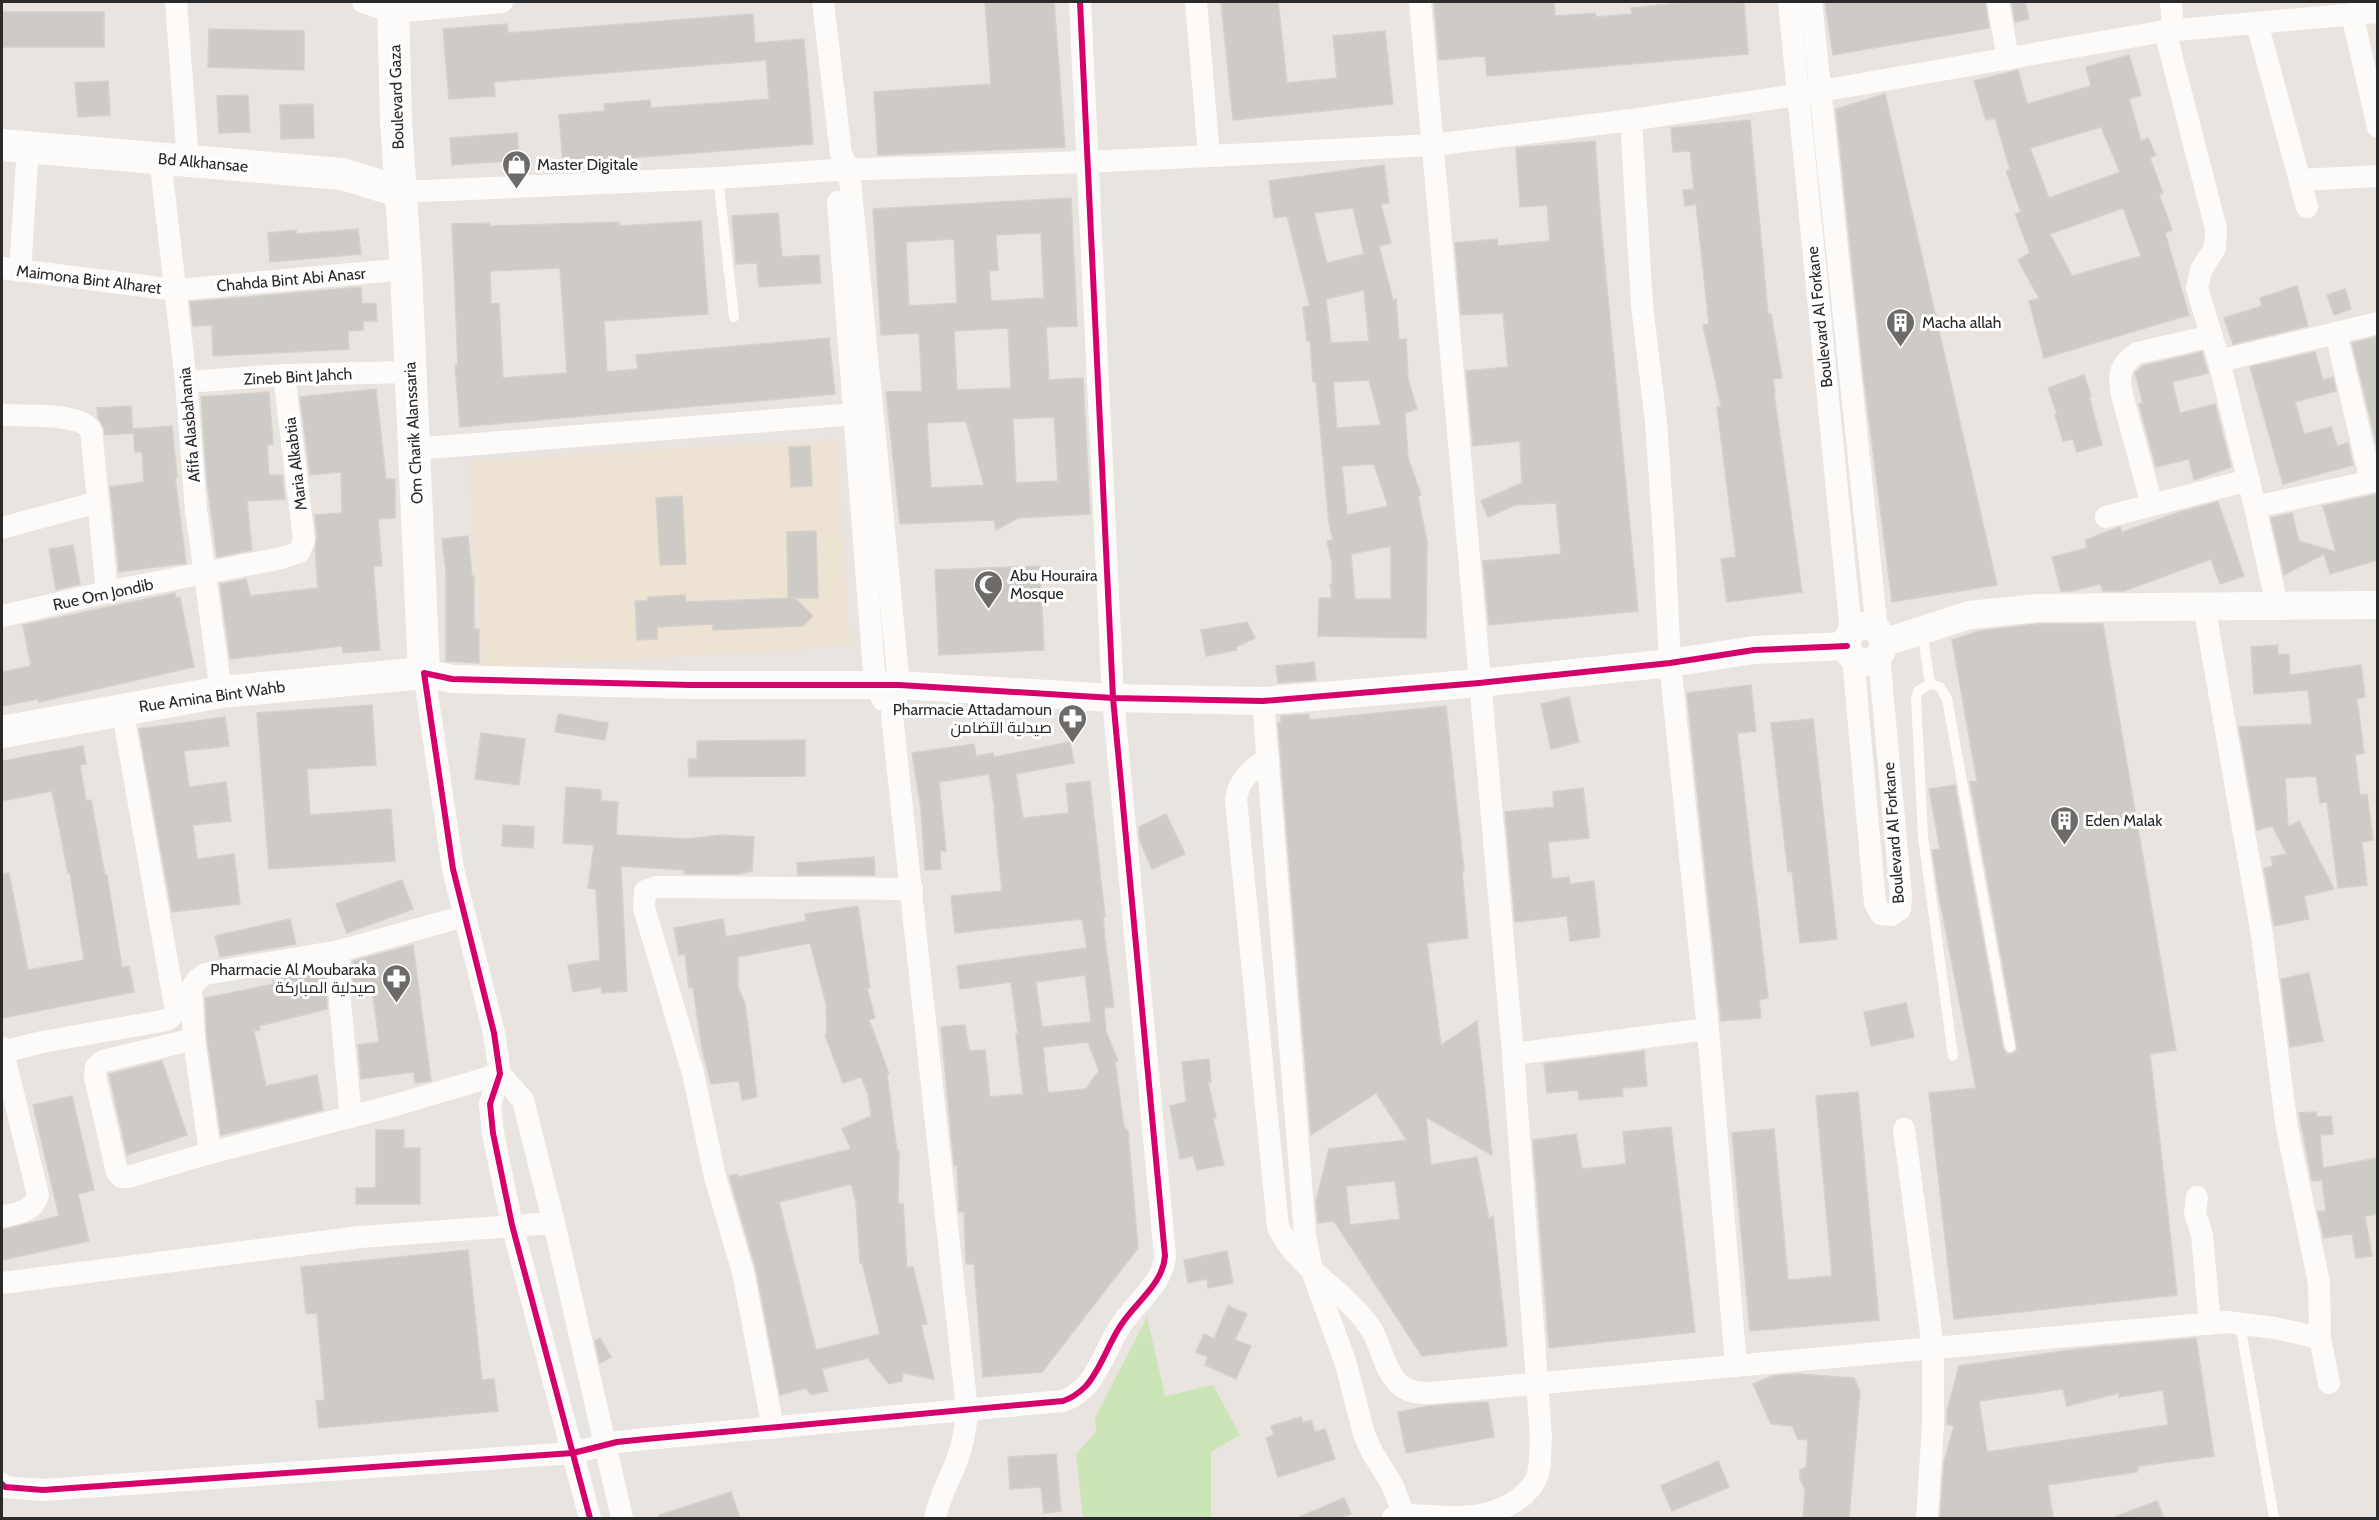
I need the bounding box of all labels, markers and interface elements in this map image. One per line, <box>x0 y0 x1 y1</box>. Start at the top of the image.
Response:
street label: Boulevard Gaza <box>385 44 408 150</box>
shop icon: Master Digitale <box>500 148 532 190</box>
street label: Bd Alkhansae <box>157 149 249 176</box>
place label: Master Digitale <box>537 155 638 174</box>
street label: Boulevard Al Forkane <box>1803 245 1836 388</box>
street label: Maimona Bint Alharet <box>15 261 163 298</box>
street label: Chahda Bint Abi Anasr <box>216 263 367 295</box>
building icon: Macha allah <box>1885 306 1917 348</box>
place label: Macha allah <box>1922 313 2001 332</box>
street label: Om Charik Alanssaria <box>400 361 427 505</box>
street label: Zineb Bint Jahch <box>243 364 353 389</box>
street label: Afifa Alasbahania <box>175 366 204 483</box>
street label: Maria Alkabtia <box>280 416 311 512</box>
place label: Abu Houraira Mosque <box>1010 566 1098 603</box>
mosque icon: Abu Houraira Mosque <box>973 568 1005 610</box>
street label: Rue Om Jondib <box>51 575 155 614</box>
street label: Rue Amina Bint Wahb <box>138 677 287 716</box>
place label: Pharmacie Attadamoun صيدلية التضامن <box>893 700 1052 738</box>
pharmacy icon: Pharmacie Attadamoun صيدلية التضامن <box>1057 702 1089 744</box>
street label: Boulevard Al Forkane <box>1879 762 1908 904</box>
building icon: Eden Malak <box>2048 804 2080 846</box>
place label: Eden Malak <box>2085 811 2163 830</box>
place label: Pharmacie Al Moubaraka صيدلية المباركة <box>210 960 376 997</box>
pharmacy icon: Pharmacie Al Moubaraka صيدلية المباركة <box>381 962 413 1004</box>

